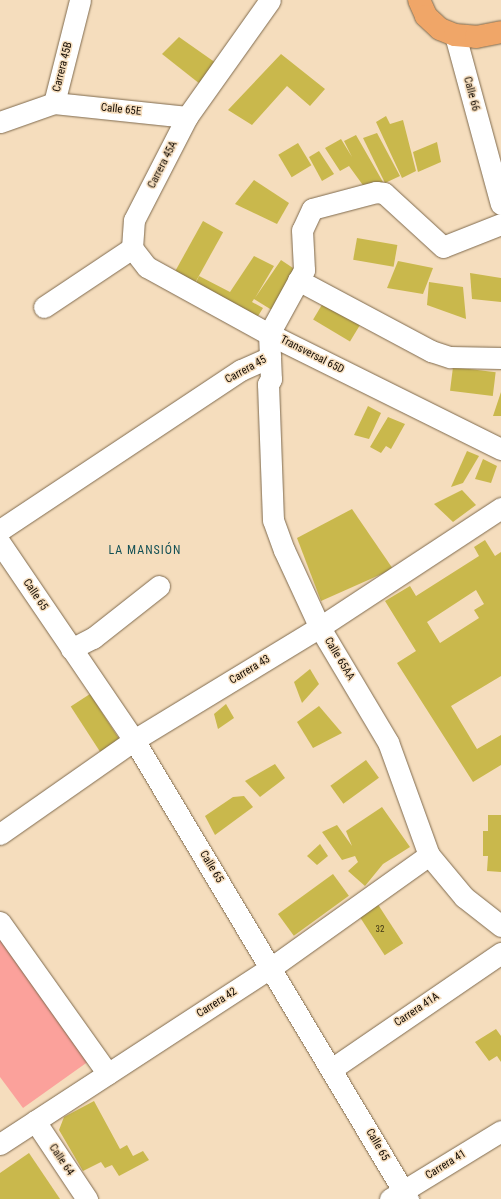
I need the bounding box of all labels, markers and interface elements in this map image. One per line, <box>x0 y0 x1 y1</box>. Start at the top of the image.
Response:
street label: Carrera 45B <box>50 41 76 93</box>
street label: Calle 66 <box>460 75 482 113</box>
street label: Calle 65E <box>100 101 142 119</box>
street label: Carrera 45A <box>145 139 181 191</box>
street label: Transversal 65D <box>278 333 346 377</box>
street label: Carrera 45 <box>223 353 269 387</box>
district label: LA MANSIÓN <box>109 544 181 558</box>
street label: Calle 65 <box>20 577 50 613</box>
street label: Calle 65AA <box>321 635 357 683</box>
street label: Carrera 43 <box>227 653 273 687</box>
street label: Calle 65 <box>196 849 226 885</box>
house number: 32 <box>376 924 384 934</box>
street label: Carrera 42 <box>195 985 239 1021</box>
street label: Carrera 41A <box>392 990 442 1030</box>
street label: Calle 65 <box>363 1127 391 1163</box>
street label: Calle 64 <box>46 1142 76 1178</box>
street label: Carrera 41 <box>423 1147 469 1183</box>

